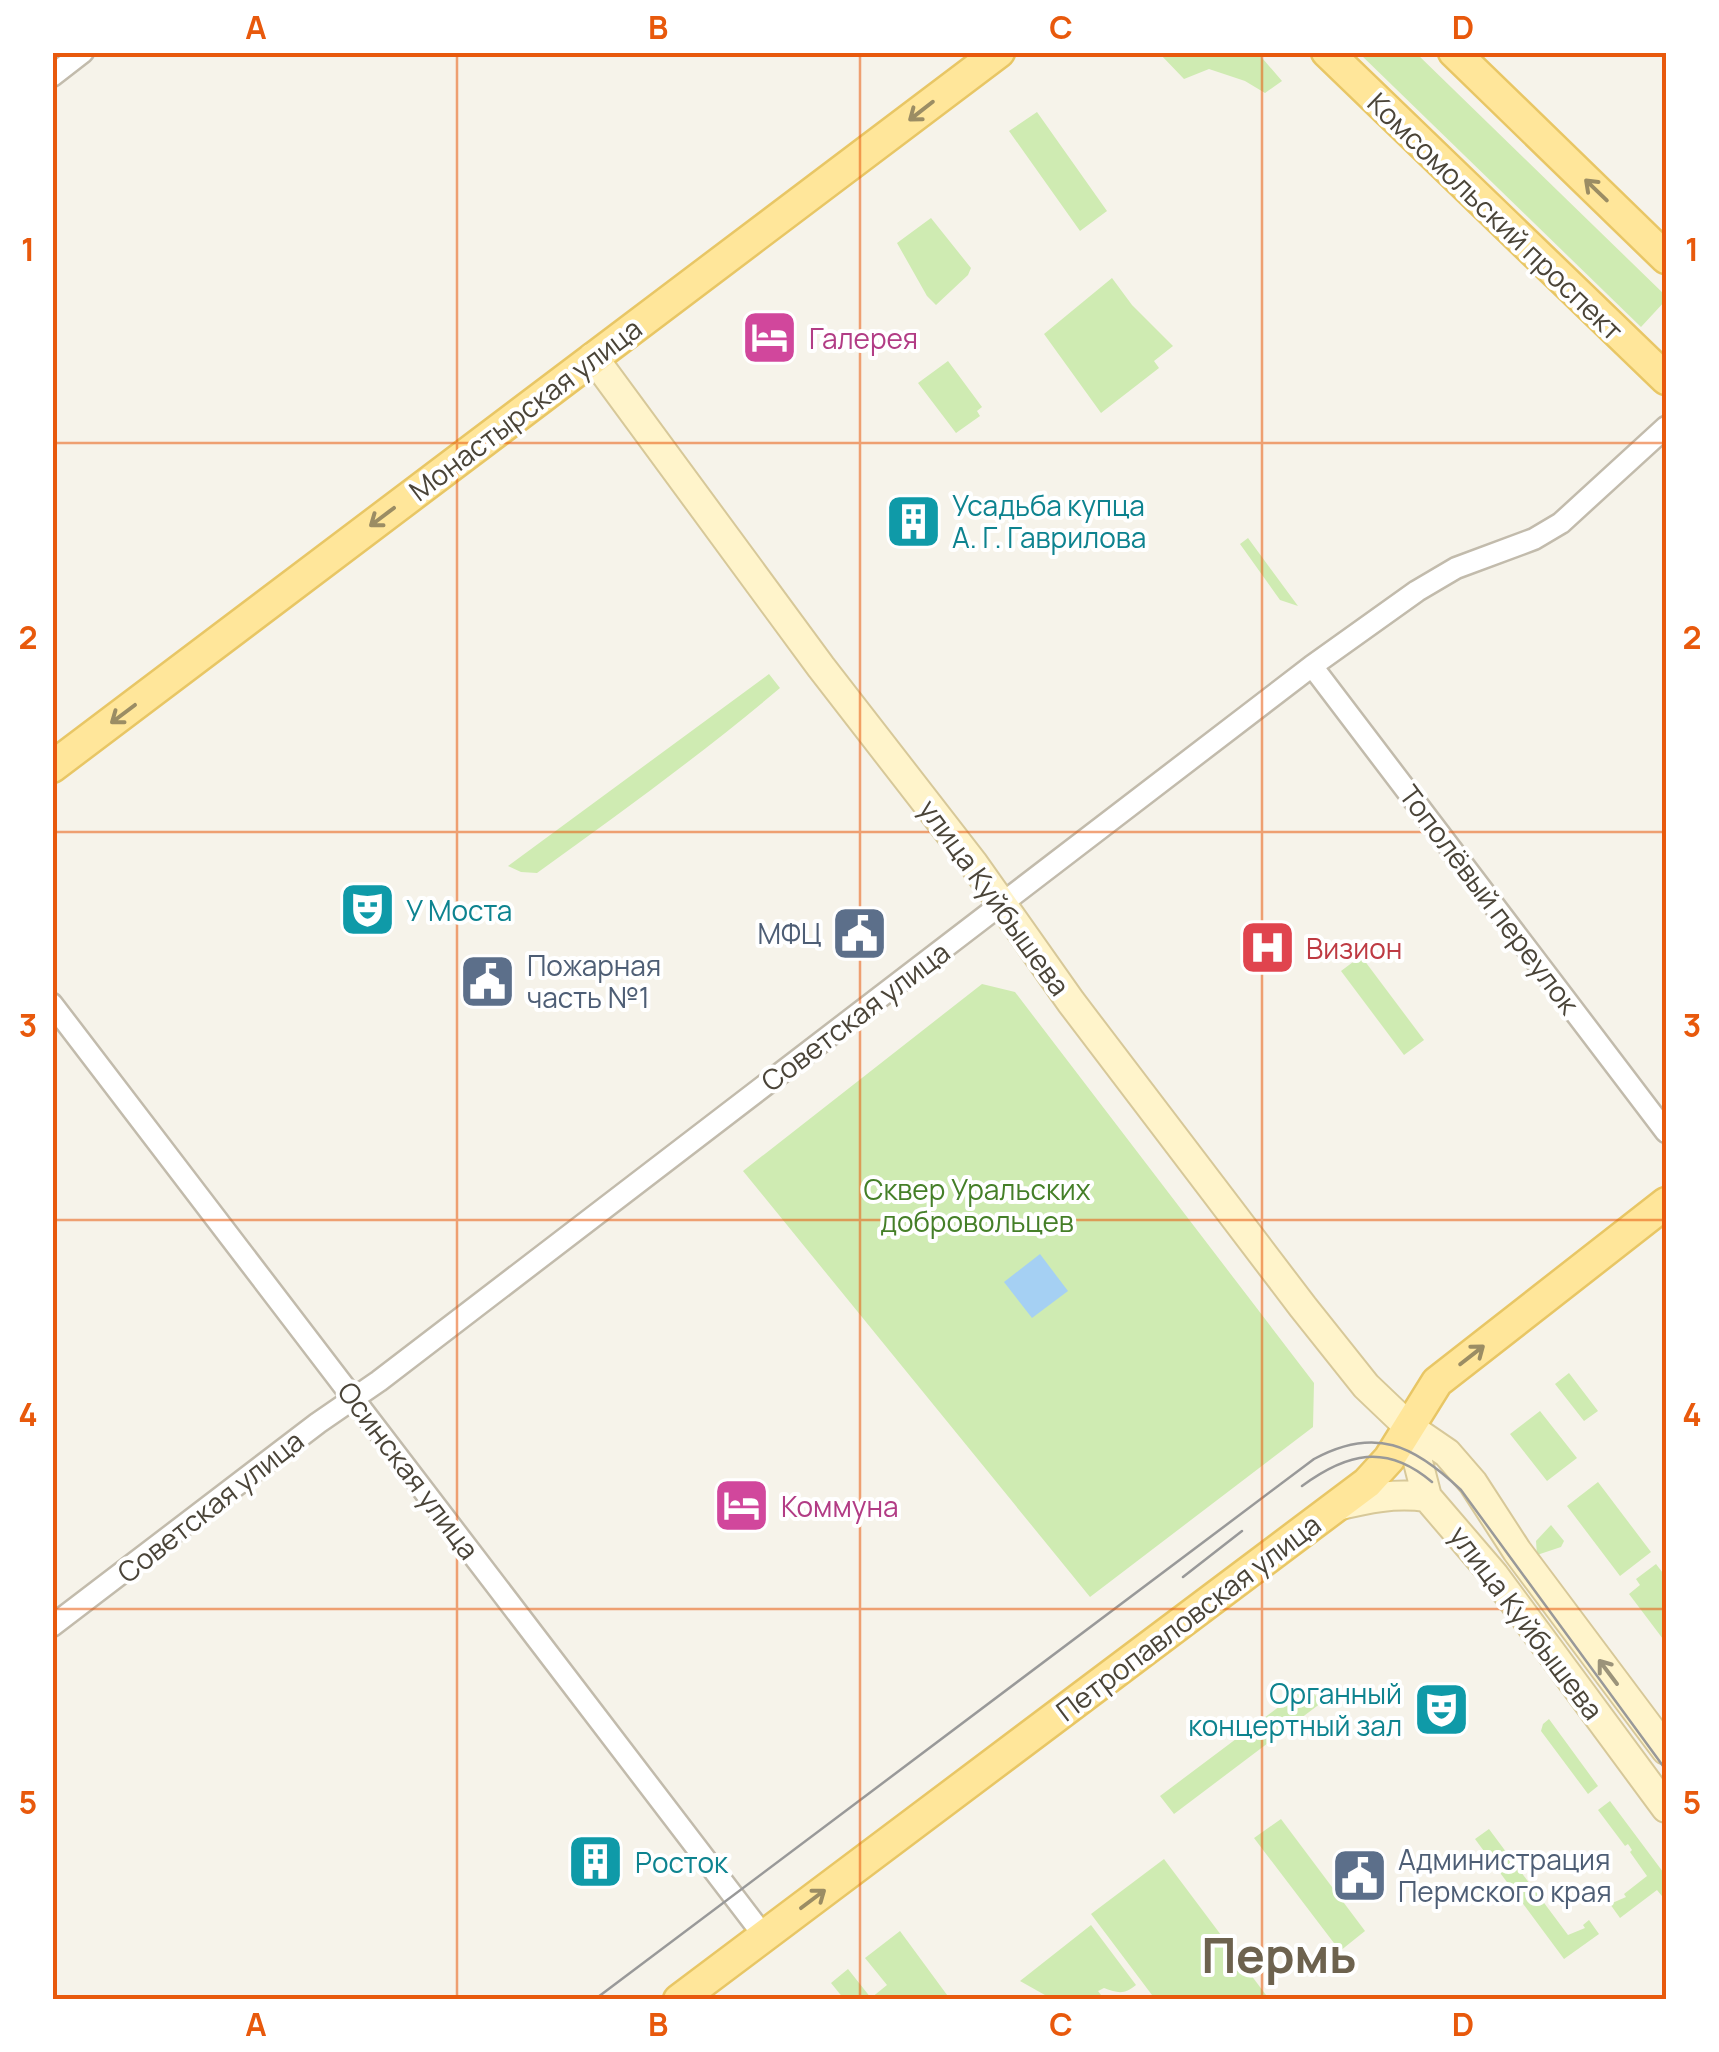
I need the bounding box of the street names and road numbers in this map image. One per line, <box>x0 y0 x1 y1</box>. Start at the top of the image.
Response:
street label: Комсомольский проспект <box>1360 84 1632 348</box>
street label: Монастырская улица <box>401 309 649 509</box>
street label: Тополёвый переулок <box>1391 777 1589 1022</box>
street label: улица Куйбышева <box>911 791 1079 1003</box>
street label: Советская улица <box>753 933 957 1099</box>
street label: Осинская улица <box>330 1373 488 1567</box>
street label: Советская улица <box>109 1421 311 1591</box>
street label: Петропавловская улица <box>1048 1505 1328 1729</box>
street label: улица Куйбышева <box>1441 1517 1613 1727</box>

